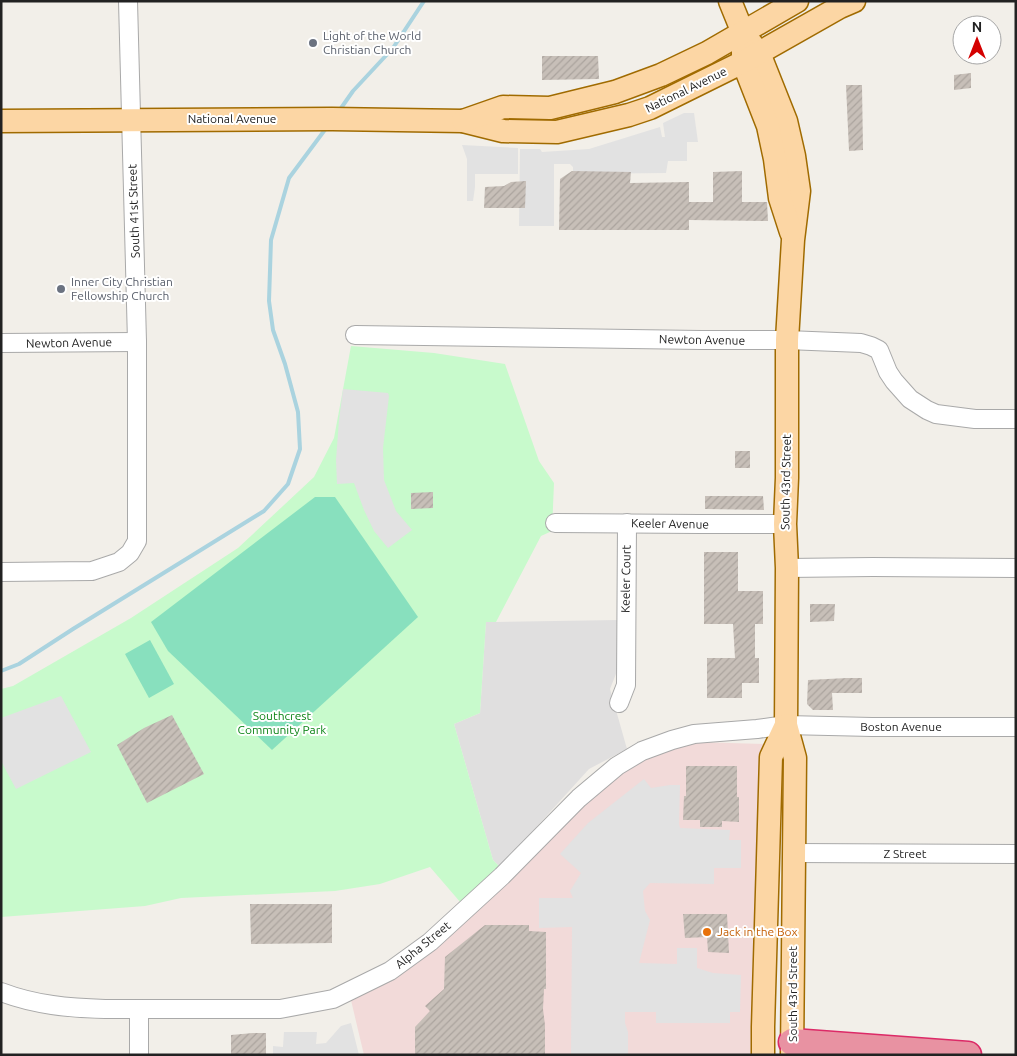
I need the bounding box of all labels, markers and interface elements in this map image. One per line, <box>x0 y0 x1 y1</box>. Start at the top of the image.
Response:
north arrow <box>952 15 1002 65</box>
text: N <box>972 19 982 35</box>
place label: Light of the World Christian Church <box>323 29 421 56</box>
marker: Light of the World Christian Church <box>307 37 319 49</box>
street label: National Avenue <box>643 64 729 115</box>
street label: National Avenue <box>188 112 276 125</box>
street label: South 41st Street <box>125 163 142 258</box>
place label: Inner City Christian Fellowship Church <box>71 275 173 302</box>
marker: Inner City Christian Fellowship Church <box>55 283 67 295</box>
street label: Newton Avenue <box>659 332 745 347</box>
street label: Newton Avenue <box>26 335 112 350</box>
street label: South 43rd Street <box>778 434 793 530</box>
street label: Keeler Avenue <box>631 516 709 531</box>
street label: Keeler Court <box>618 545 633 613</box>
park label: Southcrest Community Park <box>238 709 326 736</box>
street label: Boston Avenue <box>860 720 942 733</box>
street label: Z Street <box>883 847 927 860</box>
street label: Alpha Street <box>392 918 453 971</box>
place label: Jack in the Box <box>717 925 798 938</box>
marker: Jack in the Box <box>701 926 713 938</box>
street label: South 43rd Street <box>786 946 799 1042</box>

